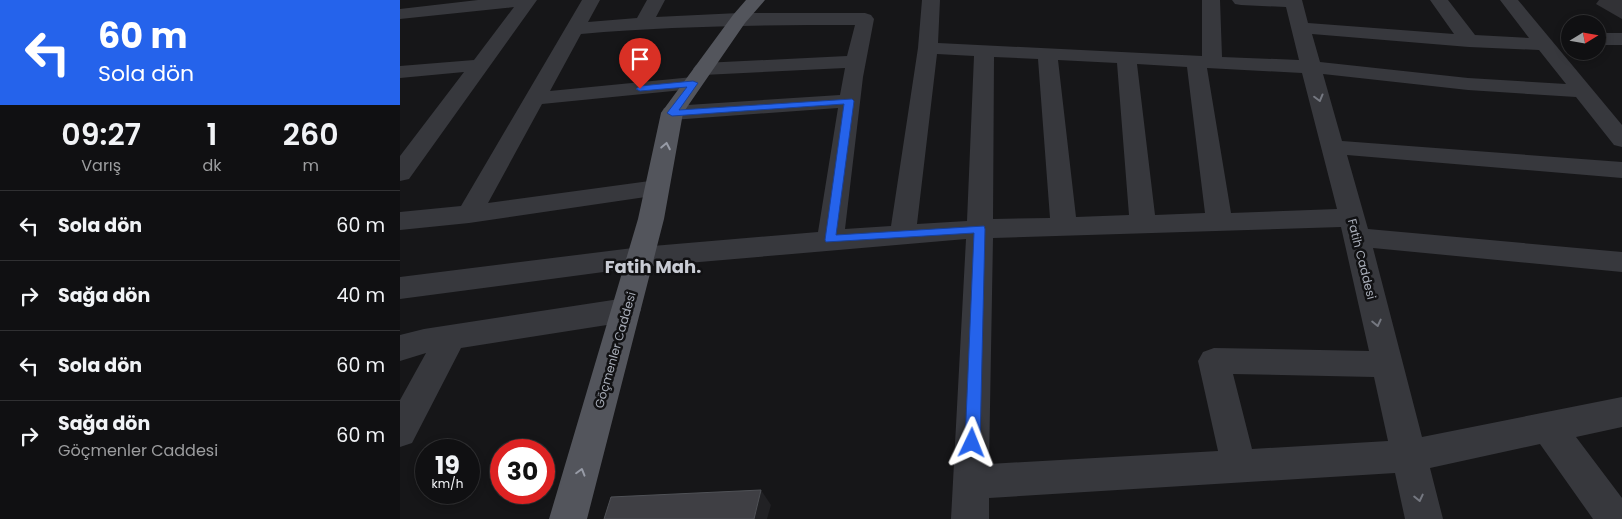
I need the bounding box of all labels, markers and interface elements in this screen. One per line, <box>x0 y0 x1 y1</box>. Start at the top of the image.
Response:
text: 60 m <box>98 11 188 60</box>
north arrow <box>1561 15 1606 60</box>
map controls <box>1561 15 1606 60</box>
icon: left <box>15 20 80 85</box>
pin <box>619 38 661 89</box>
icon: arrive <box>626 45 654 73</box>
text: Sola dön <box>98 58 194 89</box>
one-way arrow <box>1314 93 1324 101</box>
text: 09:27 <box>61 113 141 156</box>
text: 1 <box>207 113 217 156</box>
text: 260 <box>283 113 339 156</box>
one-way arrow <box>660 141 670 150</box>
text: Varış <box>81 154 121 177</box>
text: dk <box>202 154 221 177</box>
text: m <box>302 154 319 177</box>
icon: left <box>15 212 43 240</box>
text: Sola dön <box>58 212 142 239</box>
text: 60 m <box>336 212 385 239</box>
street label: Fatih Caddesi <box>1344 217 1380 301</box>
district label: Fatih Mah. <box>605 254 701 279</box>
icon: right <box>15 282 43 310</box>
text: Sağa dön <box>58 282 150 309</box>
text: 40 m <box>336 282 385 309</box>
street label: Göçmenler Caddesi <box>590 290 640 410</box>
one-way arrow <box>1371 318 1382 327</box>
icon: left <box>15 352 43 380</box>
text: Sola dön <box>58 352 142 379</box>
text: 60 m <box>336 352 385 379</box>
text: Sağa dön <box>58 410 150 437</box>
position arrow <box>945 416 997 468</box>
icon: right <box>15 422 43 450</box>
text: 60 m <box>336 422 385 449</box>
text: Göçmenler Caddesi <box>58 439 218 462</box>
speed limit sign: 30 <box>490 439 555 504</box>
text: 19 <box>435 448 460 483</box>
one-way arrow <box>575 468 585 477</box>
text: km/h <box>432 475 463 492</box>
one-way arrow <box>1414 493 1424 502</box>

